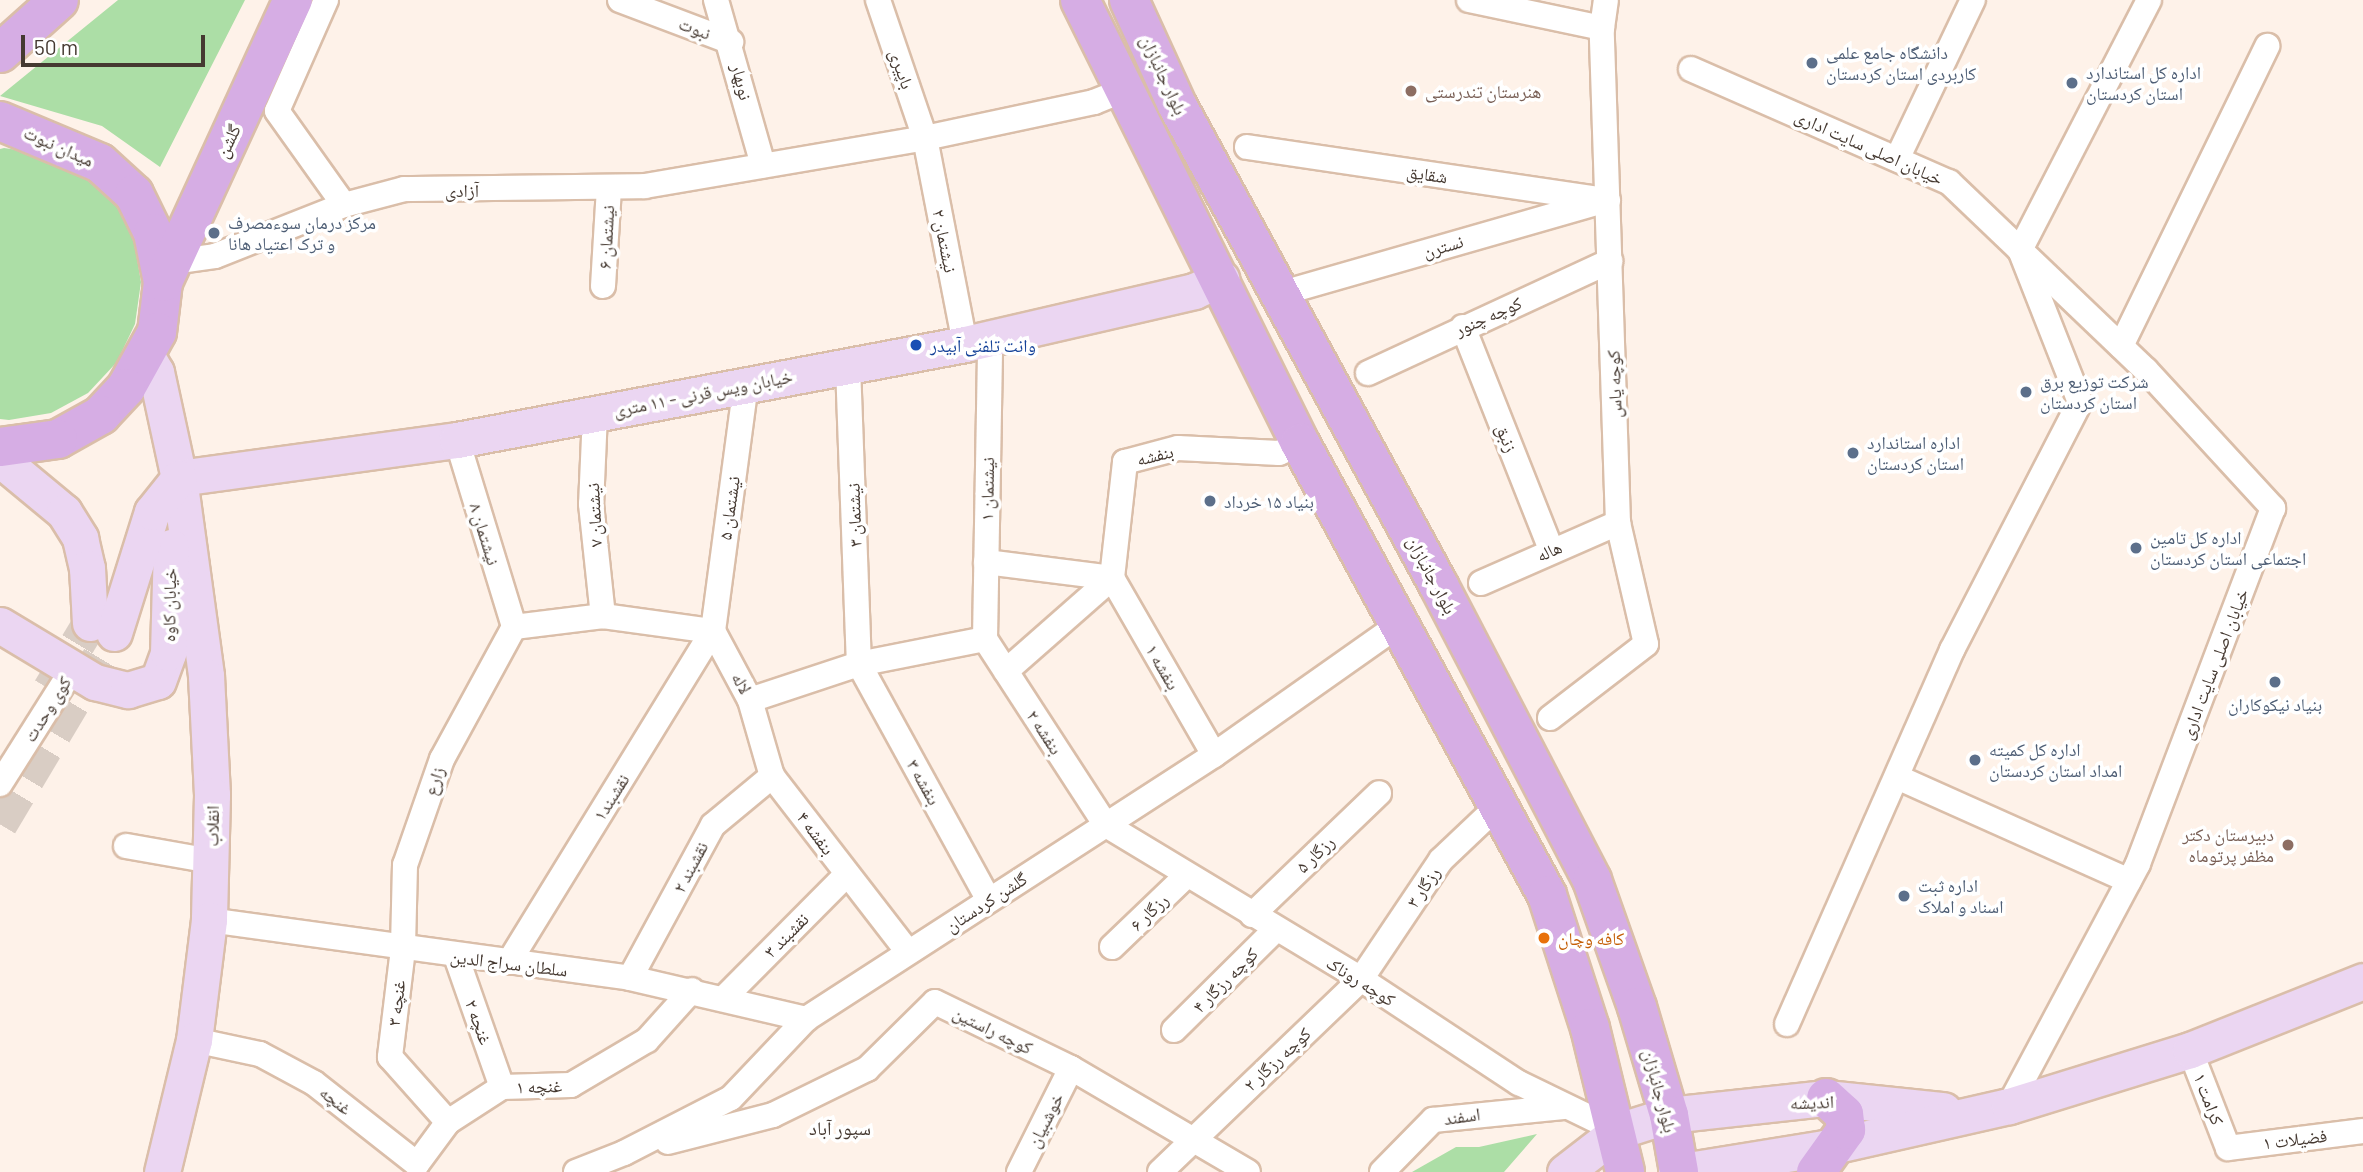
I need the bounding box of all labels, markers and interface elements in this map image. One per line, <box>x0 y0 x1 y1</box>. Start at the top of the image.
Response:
street label: نبوت <box>676 12 714 44</box>
scale bar <box>24 21 208 65</box>
street label: بلوار جانبازان <box>1136 32 1192 118</box>
text: 50 m <box>34 34 78 59</box>
place label: دانشگاه جامع علمی کاربردی استان کردستان <box>1826 42 1976 84</box>
street label: باپیری <box>885 46 919 92</box>
marker: دانشگاه جامع علمی کاربردی استان کردستان <box>1804 55 1820 71</box>
street label: نوبهار <box>727 62 757 102</box>
place label: اداره کل استاندارد استان کردستان <box>2086 62 2201 104</box>
marker: اداره کل استاندارد استان کردستان <box>2064 75 2080 91</box>
place label: هنرستان تندرستی <box>1425 80 1541 102</box>
marker: هنرستان تندرستی <box>1403 83 1419 99</box>
street label: خیابان اصلی سایت اداری <box>1792 105 1946 189</box>
street label: میدان نبوت <box>21 121 97 171</box>
street label: گلشن <box>211 121 245 161</box>
street label: شقایق <box>1405 160 1449 188</box>
street label: آزادی <box>445 179 479 201</box>
street label: نیشتمان ۶ <box>594 204 618 270</box>
street label: ۲ نیشتمان <box>928 207 962 275</box>
place label: مرکز درمان سوءمصرف و ترک اعتیاد هانا <box>228 212 376 255</box>
marker: مرکز درمان سوءمصرف و ترک اعتیاد هانا <box>206 225 222 241</box>
street label: نسترن <box>1420 230 1466 262</box>
street label: کوچه چنور <box>1451 292 1525 340</box>
place label: وانت تلفنی آبیدر <box>930 334 1036 356</box>
marker: وانت تلفنی آبیدر <box>908 337 924 353</box>
street label: کوچه یاس <box>1602 350 1626 418</box>
street label: خیابان ویس قرنی - ۱۱ متری <box>612 365 794 421</box>
place label: شرکت توزیع برق استان کردستان <box>2040 371 2149 414</box>
marker: شرکت توزیع برق استان کردستان <box>2018 384 2034 400</box>
street label: زنبق <box>1492 421 1522 455</box>
place label: اداره استاندارد استان کردستان <box>1867 432 1964 474</box>
street label: بنفشه <box>1134 440 1176 470</box>
marker: اداره استاندارد استان کردستان <box>1845 445 1861 461</box>
street label: نیشتمان ۱ <box>976 457 998 521</box>
street label: نیشتمان ۵ <box>714 475 744 541</box>
street label: نیشتمان ۷ <box>582 482 606 548</box>
street label: نیشتمان ۳ <box>842 483 866 547</box>
place label: بنیاد ۱۵ خرداد <box>1224 490 1314 512</box>
marker: بنیاد ۱۵ خرداد <box>1202 493 1218 509</box>
street label: نیشتمان ۸ <box>465 500 505 568</box>
place label: اداره کل تامین اجتماعی استان کردستان <box>2150 527 2306 570</box>
street label: بلوار جانبازان <box>1402 532 1462 618</box>
street label: هاله <box>1533 536 1565 566</box>
marker: اداره کل تامین اجتماعی استان کردستان <box>2128 540 2144 556</box>
street label: خیابان کاوه <box>158 568 180 642</box>
street label: خیابان اصلی سایت اداری <box>2175 585 2253 743</box>
street label: بنفشه ۱ <box>1141 640 1185 694</box>
street label: لاله <box>727 668 757 698</box>
street label: کوی وحدت <box>19 672 75 746</box>
marker: بنیاد نیکوکاران <box>2267 674 2283 690</box>
place label: بنیاد نیکوکاران <box>2228 693 2322 715</box>
street label: بنفشه ۲ <box>1023 706 1067 758</box>
place label: اداره کل کمیته امداد استان کردستان <box>1989 739 2122 782</box>
marker: اداره کل کمیته امداد استان کردستان <box>1967 752 1983 768</box>
street label: بنفشه ۳ <box>903 755 945 809</box>
street label: زارع <box>419 764 449 798</box>
street label: نقشبند۱ <box>588 770 634 824</box>
street label: انقلاب <box>201 805 223 847</box>
street label: بنفشه ۴ <box>793 807 839 859</box>
place label: دبیرستان دکتر مظفر پرتوماه <box>2182 824 2274 866</box>
street label: رزگار ۵ <box>1291 831 1339 877</box>
marker: دبیرستان دکتر مظفر پرتوماه <box>2280 837 2296 853</box>
street label: نقشبند ۲ <box>668 838 712 896</box>
street label: رزگار ۳ <box>1402 862 1444 912</box>
street label: گلشن کردستان <box>941 867 1031 937</box>
place label: اداره ثبت اسناد و املاک <box>1918 875 2003 917</box>
marker: اداره ثبت اسناد و املاک <box>1896 888 1912 904</box>
street label: رزگار ۶ <box>1125 889 1173 935</box>
street label: نقشبند ۳ <box>759 908 813 962</box>
place label: کافه وچان <box>1558 927 1624 949</box>
marker: کافه وچان <box>1536 930 1552 946</box>
street label: کوچه رزگار ۴ <box>1188 943 1262 1017</box>
street label: سلطان سراج الدین <box>449 945 569 981</box>
street label: کوچه روناک <box>1323 951 1399 1011</box>
street label: غنچه ۳ <box>382 979 410 1027</box>
street label: غنچه ۲ <box>461 997 497 1047</box>
street label: کوچه راستین <box>950 1002 1036 1058</box>
street label: کوچه رزگار ۲ <box>1239 1023 1315 1095</box>
street label: بلوار جانبازان <box>1639 1047 1681 1135</box>
street label: کرامت ۱ <box>2189 1070 2229 1128</box>
street label: غنچه ۱ <box>516 1074 562 1098</box>
street label: غنچه <box>316 1081 356 1119</box>
street label: خوشبیان <box>1022 1089 1068 1151</box>
street label: اندیشه <box>1790 1090 1834 1114</box>
street label: اسفند <box>1442 1103 1482 1129</box>
district label: سپور آباد <box>809 1117 871 1139</box>
street label: فضیلات ۱ <box>2262 1124 2328 1154</box>

